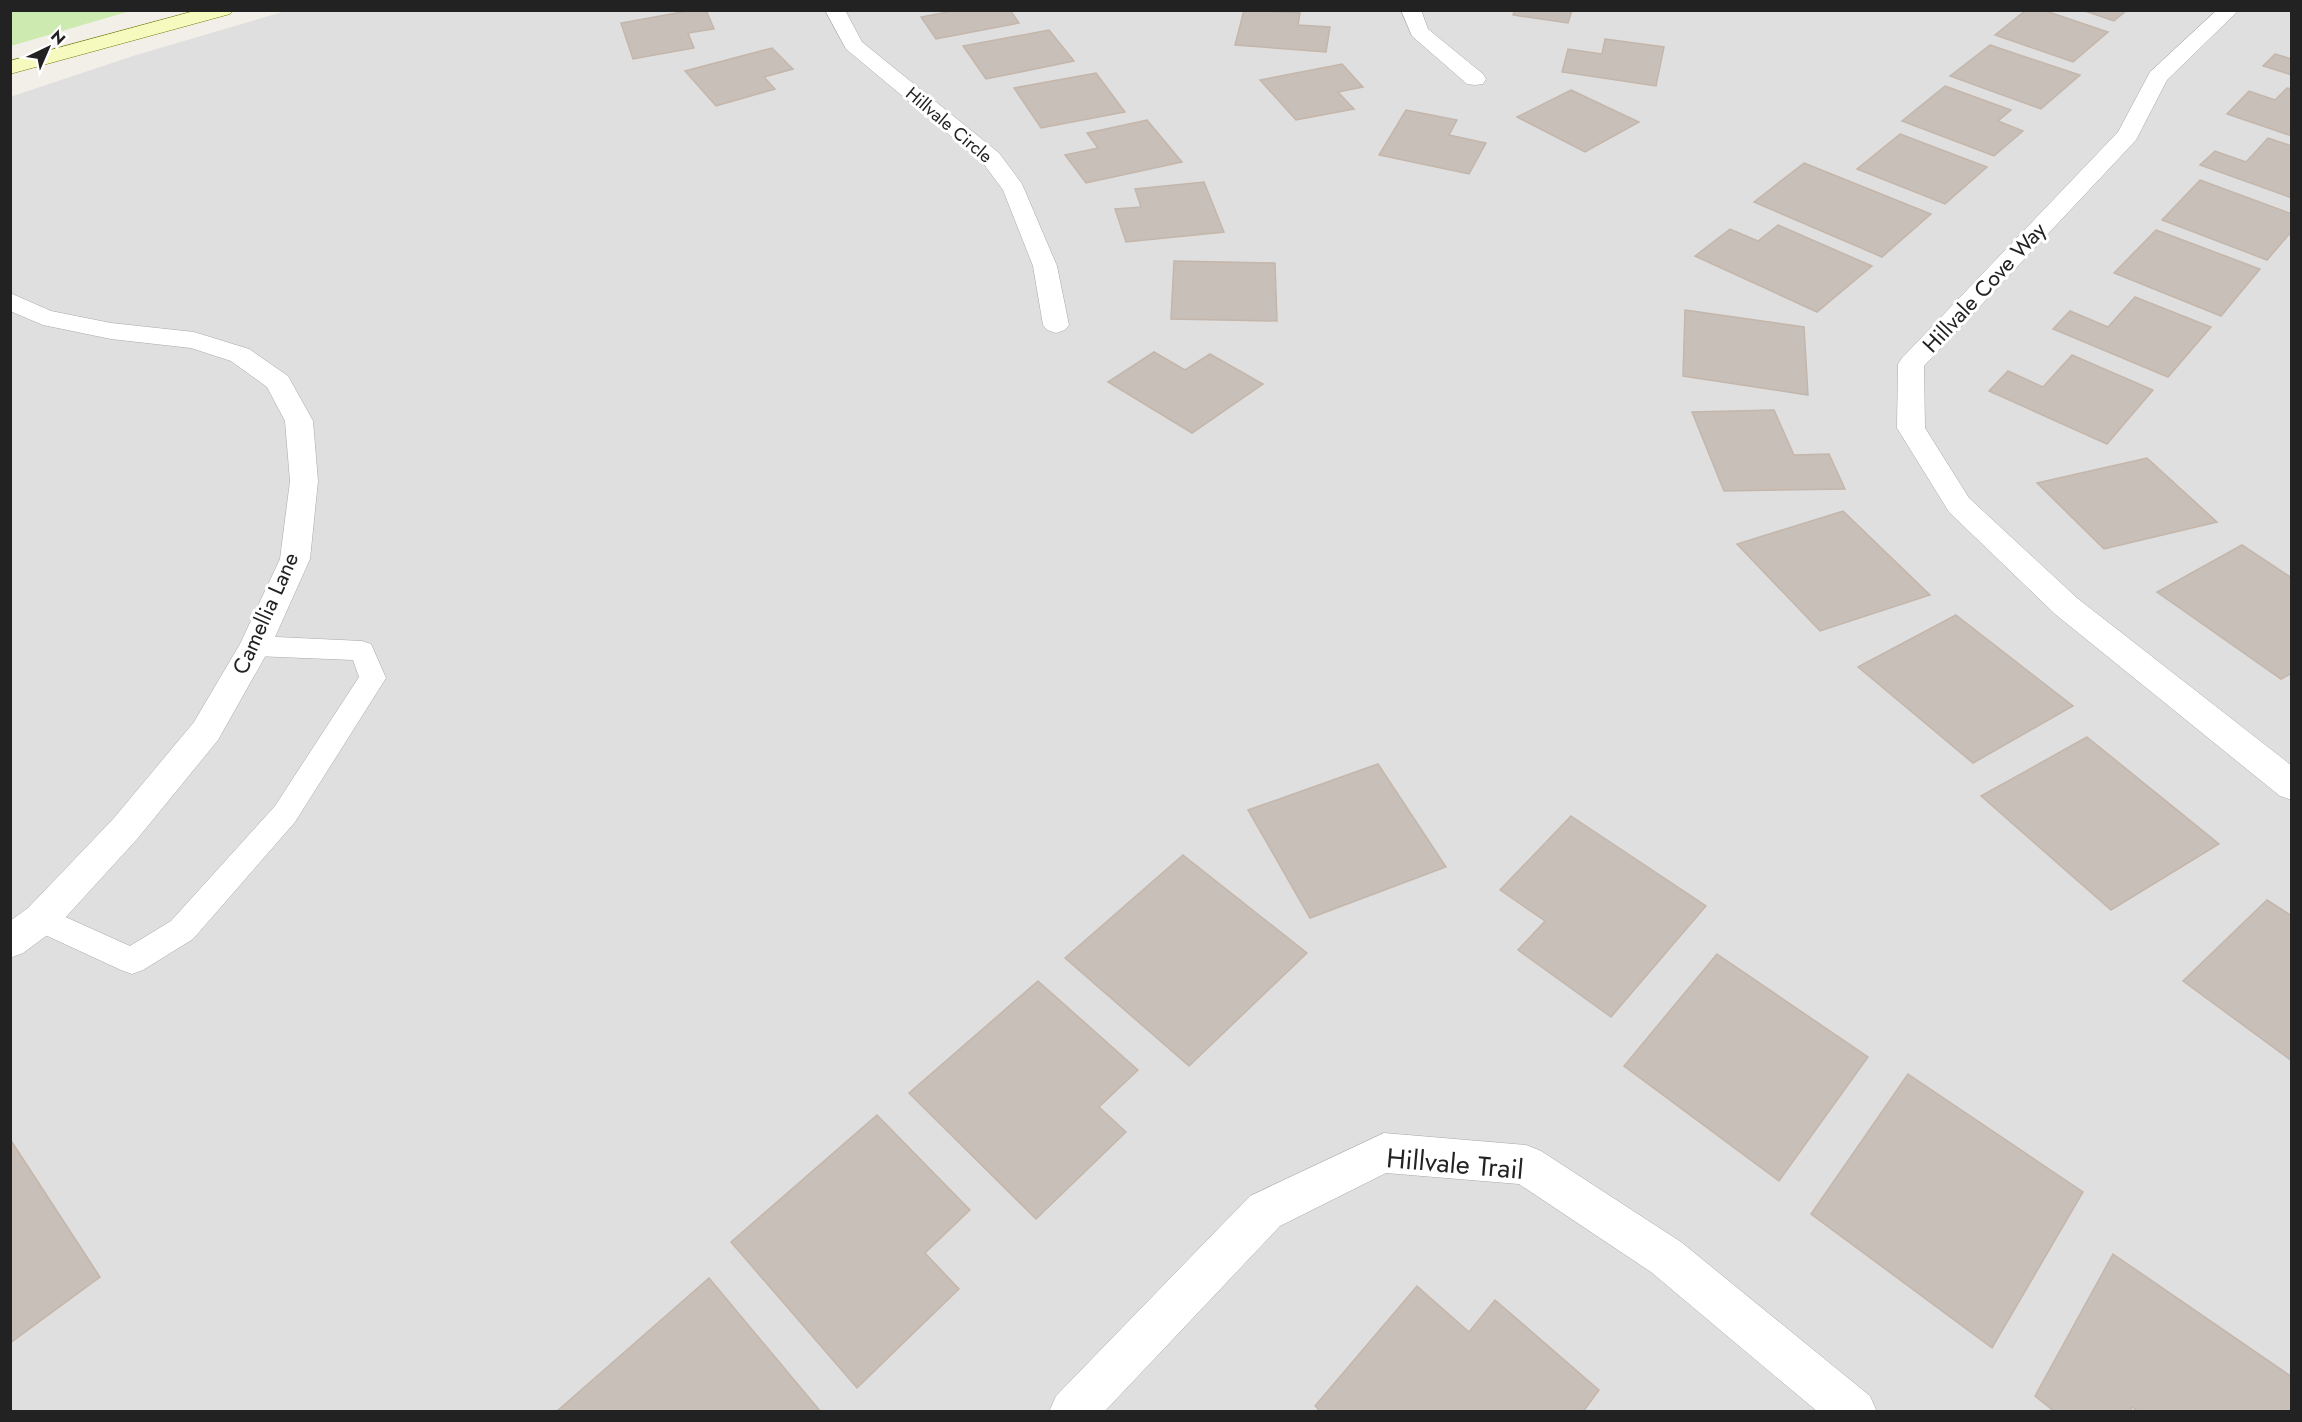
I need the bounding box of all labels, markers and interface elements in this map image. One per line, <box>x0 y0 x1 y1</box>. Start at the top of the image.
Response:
north arrow <box>18 18 78 78</box>
text: N <box>46 25 71 50</box>
street label: Hillvale Circle <box>900 81 998 169</box>
street label: Hillvale Cove Way <box>1915 214 2053 360</box>
street label: Camellia Lane <box>224 547 306 679</box>
street label: Hillvale Trail <box>1385 1138 1525 1189</box>

